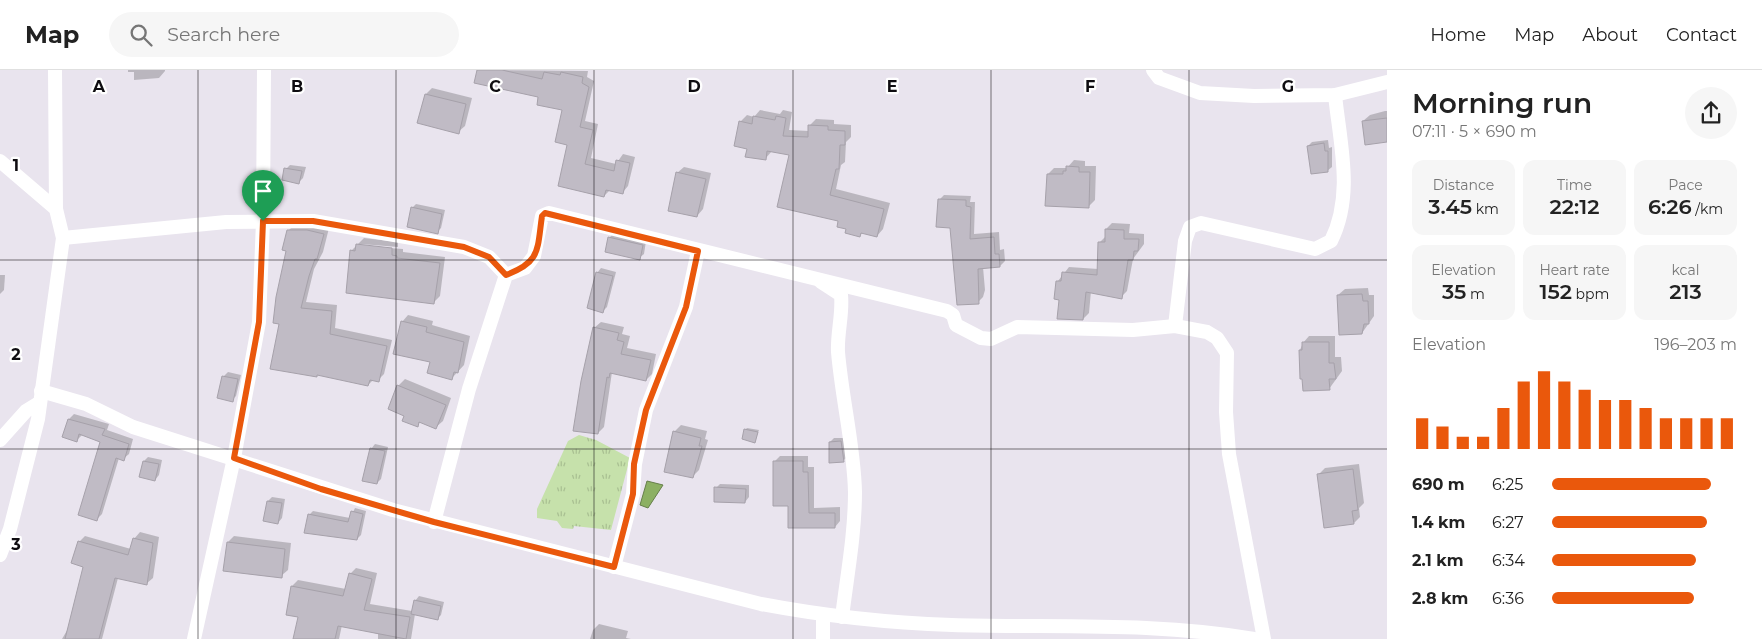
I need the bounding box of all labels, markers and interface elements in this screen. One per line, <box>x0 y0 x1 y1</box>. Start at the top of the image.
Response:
search box <box>109 12 459 57</box>
text: Map <box>25 20 79 49</box>
icon: search <box>127 21 155 49</box>
text: Search here <box>167 23 280 46</box>
text: Home <box>1430 24 1486 46</box>
text: Map <box>1514 24 1554 46</box>
text: About <box>1582 24 1638 46</box>
text: Contact <box>1666 24 1737 46</box>
text: A <box>92 77 106 96</box>
text: B <box>291 77 303 96</box>
text: C <box>489 77 501 96</box>
text: D <box>687 77 701 96</box>
text: E <box>887 77 897 96</box>
text: F <box>1085 77 1095 96</box>
text: G <box>1282 77 1294 96</box>
text: Morning run <box>1412 86 1592 120</box>
button: share <box>1685 87 1737 139</box>
text: 07:11 · 5 × 690 m <box>1412 122 1537 141</box>
text: 1 <box>13 156 19 175</box>
pin <box>242 170 284 221</box>
text: Distance <box>1433 176 1494 194</box>
text: Time <box>1557 176 1592 194</box>
text: Pace <box>1668 176 1703 194</box>
icon: arrive <box>249 177 277 205</box>
text: 3.45 <box>1428 194 1472 219</box>
text: 22:12 <box>1550 194 1599 219</box>
text: 6:26 <box>1648 194 1692 219</box>
text: km <box>1472 200 1499 218</box>
text: /km <box>1692 200 1723 218</box>
text: Elevation <box>1431 261 1496 279</box>
text: Heart rate <box>1539 261 1610 279</box>
text: kcal <box>1672 261 1699 279</box>
text: 35 <box>1442 279 1466 304</box>
text: 152 <box>1540 279 1572 304</box>
text: 213 <box>1669 279 1702 304</box>
text: m <box>1466 285 1485 303</box>
text: bpm <box>1572 285 1609 303</box>
text: Elevation <box>1412 335 1486 354</box>
text: 196–203 m <box>1654 335 1737 354</box>
text: 2 <box>11 345 21 364</box>
text: 690 m <box>1412 475 1465 494</box>
text: 6:25 <box>1492 475 1523 494</box>
text: 1.4 km <box>1412 513 1465 532</box>
text: 6:27 <box>1492 513 1524 532</box>
text: 3 <box>10 535 21 554</box>
text: 2.1 km <box>1412 551 1464 570</box>
text: 6:34 <box>1492 551 1525 570</box>
text: 2.8 km <box>1412 589 1468 608</box>
text: 6:36 <box>1492 589 1524 608</box>

